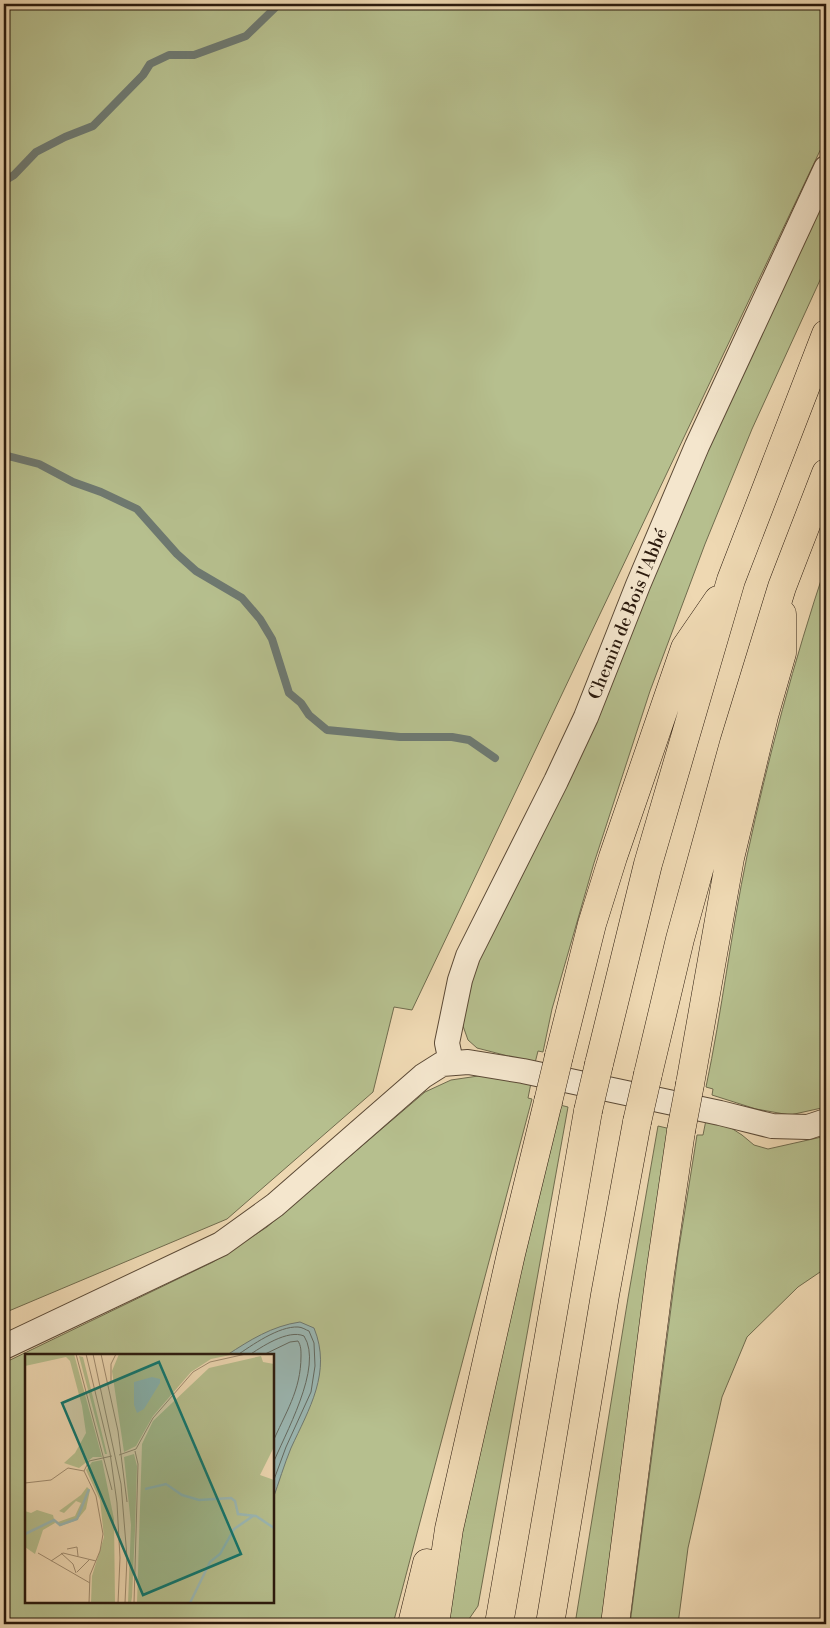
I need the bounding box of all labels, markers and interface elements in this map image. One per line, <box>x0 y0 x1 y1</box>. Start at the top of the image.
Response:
street label: Chemin de Bois l'Abbé <box>583 525 673 703</box>
inset map <box>25 1354 274 1603</box>

